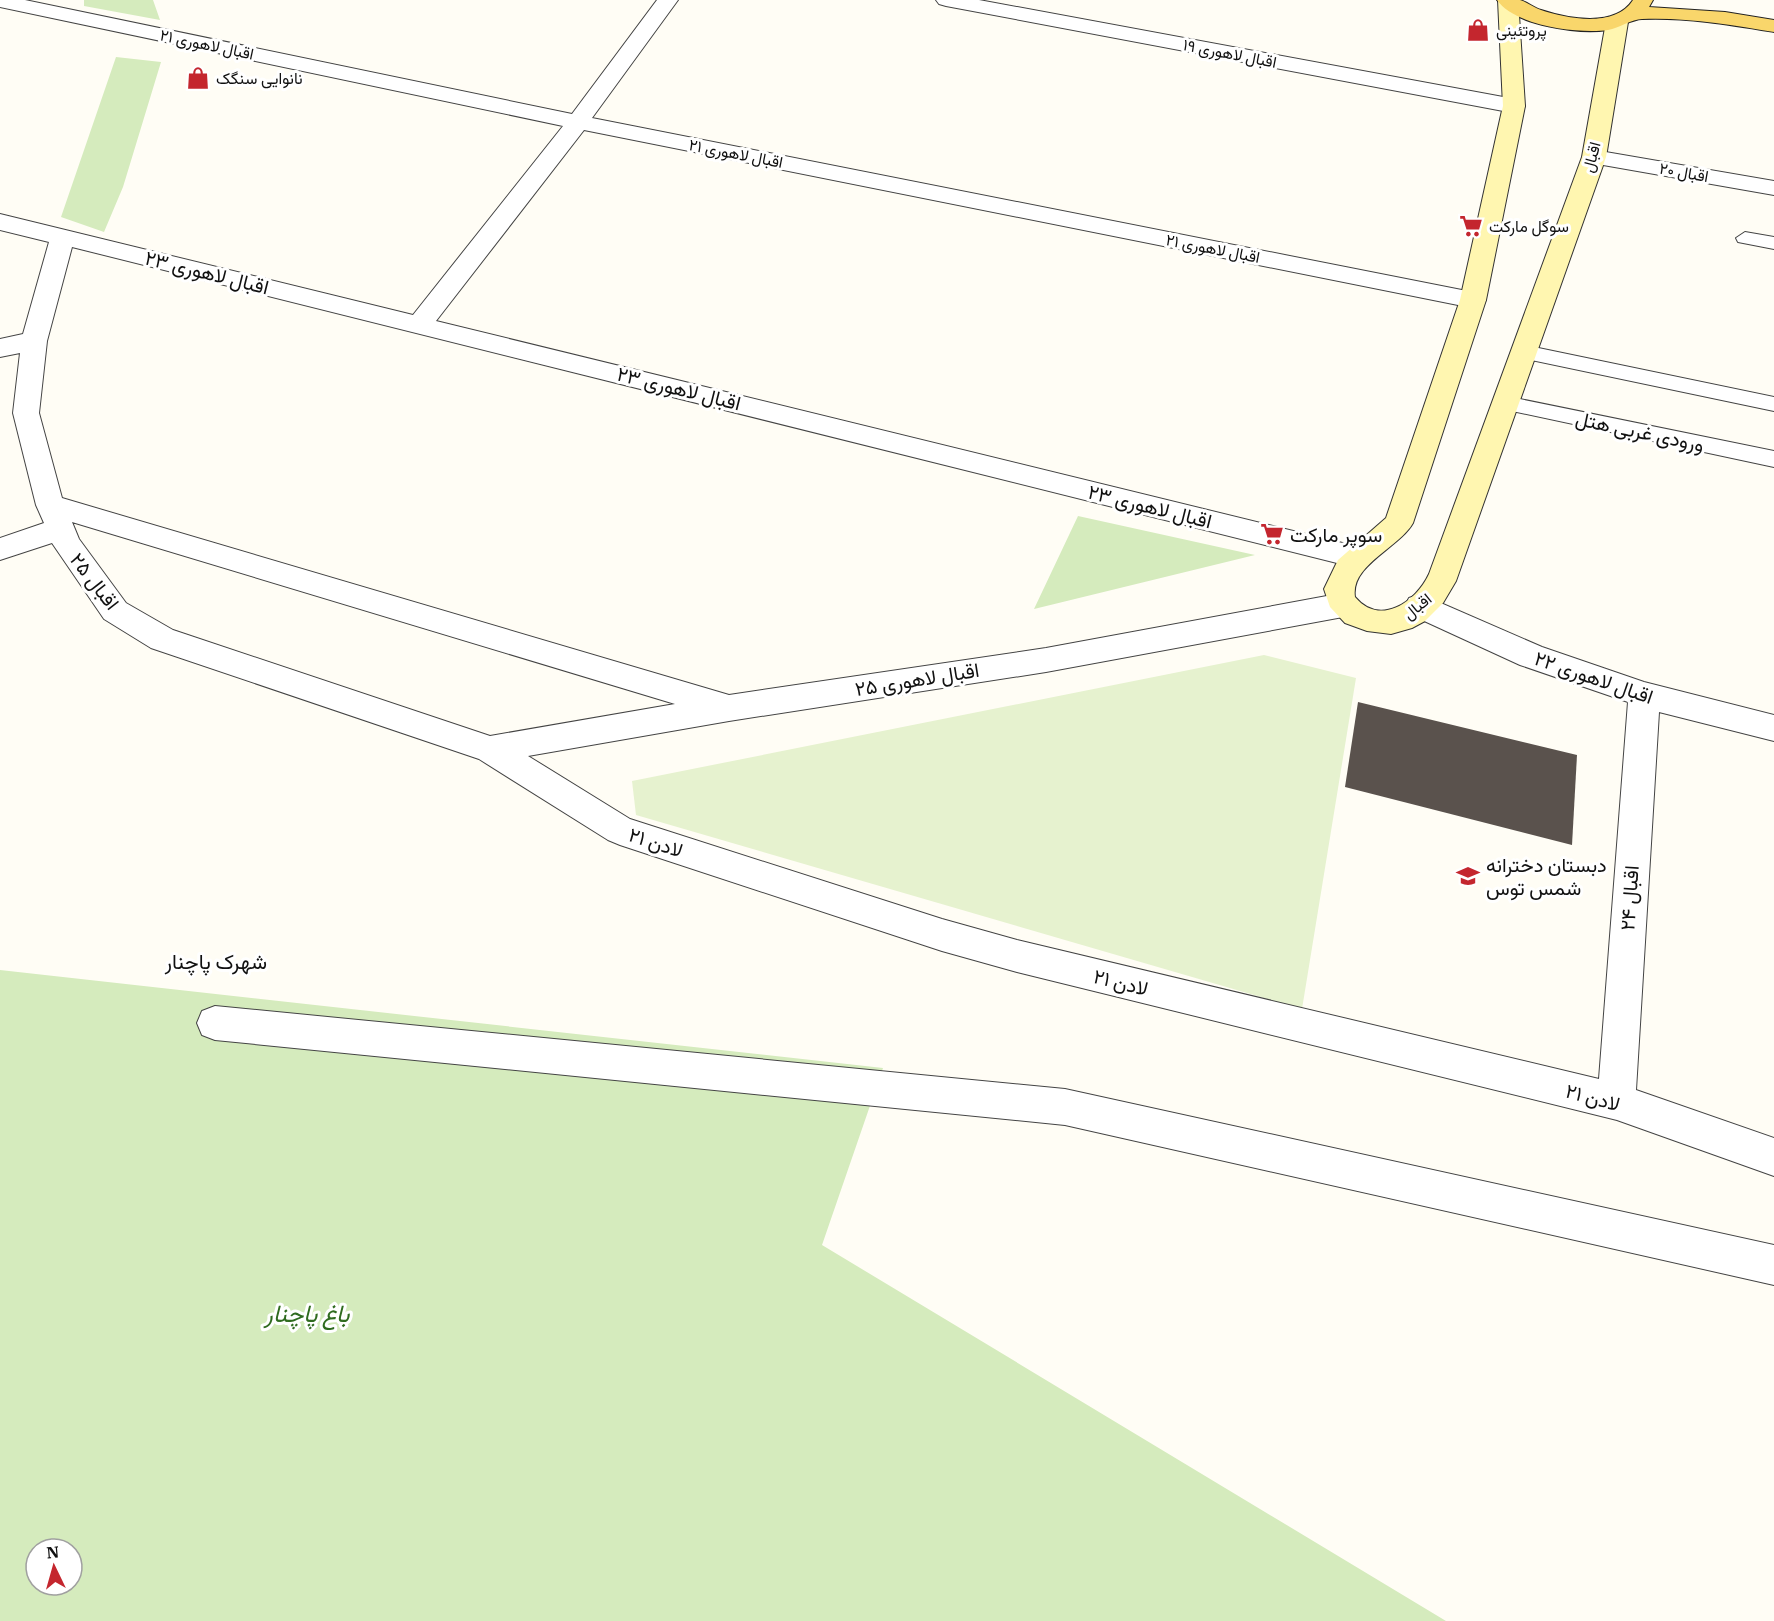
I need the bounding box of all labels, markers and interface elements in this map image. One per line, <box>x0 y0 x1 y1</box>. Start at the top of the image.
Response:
shop icon: پروتئینی <box>1465 17 1491 43</box>
place label: پروتئینی <box>1496 20 1547 42</box>
street label: اقبال لاهوری ۲۱ <box>158 24 256 65</box>
street label: اقبال لاهوری ۱۹ <box>1181 34 1278 73</box>
shop icon: نانوایی سنگک <box>185 65 211 91</box>
place label: نانوایی سنگک <box>216 68 303 89</box>
street label: اقبال لاهوری ۲۱ <box>687 134 785 173</box>
street label: اقبال <box>1577 139 1605 175</box>
street label: اقبال ۲۰ <box>1658 158 1710 186</box>
supermarket icon: سوگل مارکت <box>1458 213 1484 239</box>
place label: سوگل مارکت <box>1489 216 1569 237</box>
street label: اقبال لاهوری ۲۱ <box>1164 229 1262 268</box>
street label: اقبال لاهوری ۲۳ <box>142 244 272 300</box>
street label: اقبال لاهوری ۲۳ <box>614 360 744 416</box>
street label: ورودی غربی هتل <box>1573 404 1707 458</box>
street label: اقبال لاهوری ۲۳ <box>1085 478 1215 534</box>
supermarket icon: سوپر مارکت <box>1259 521 1285 547</box>
place label: سوپر مارکت <box>1290 521 1382 549</box>
street label: اقبال ۲۵ <box>64 547 126 615</box>
street label: اقبال <box>1399 588 1435 624</box>
street label: اقبال لاهوری ۲۲ <box>1531 644 1657 710</box>
street label: اقبال لاهوری ۲۵ <box>853 656 981 702</box>
street label: لادن ۲۱ <box>625 821 687 863</box>
place label: دبستان دخترانه شمس توس <box>1486 851 1607 901</box>
school or university icon: دبستان دخترانه شمس توس <box>1455 863 1481 889</box>
street label: اقبال ۲۴ <box>1613 864 1645 932</box>
district label: شهرک پاچنار <box>164 947 267 976</box>
street label: لادن ۲۱ <box>1091 962 1151 1002</box>
street label: لادن ۲۱ <box>1563 1077 1623 1117</box>
park label: باغ پاچنار <box>263 1297 350 1331</box>
north arrow <box>24 1537 84 1597</box>
text: N <box>46 1542 60 1563</box>

